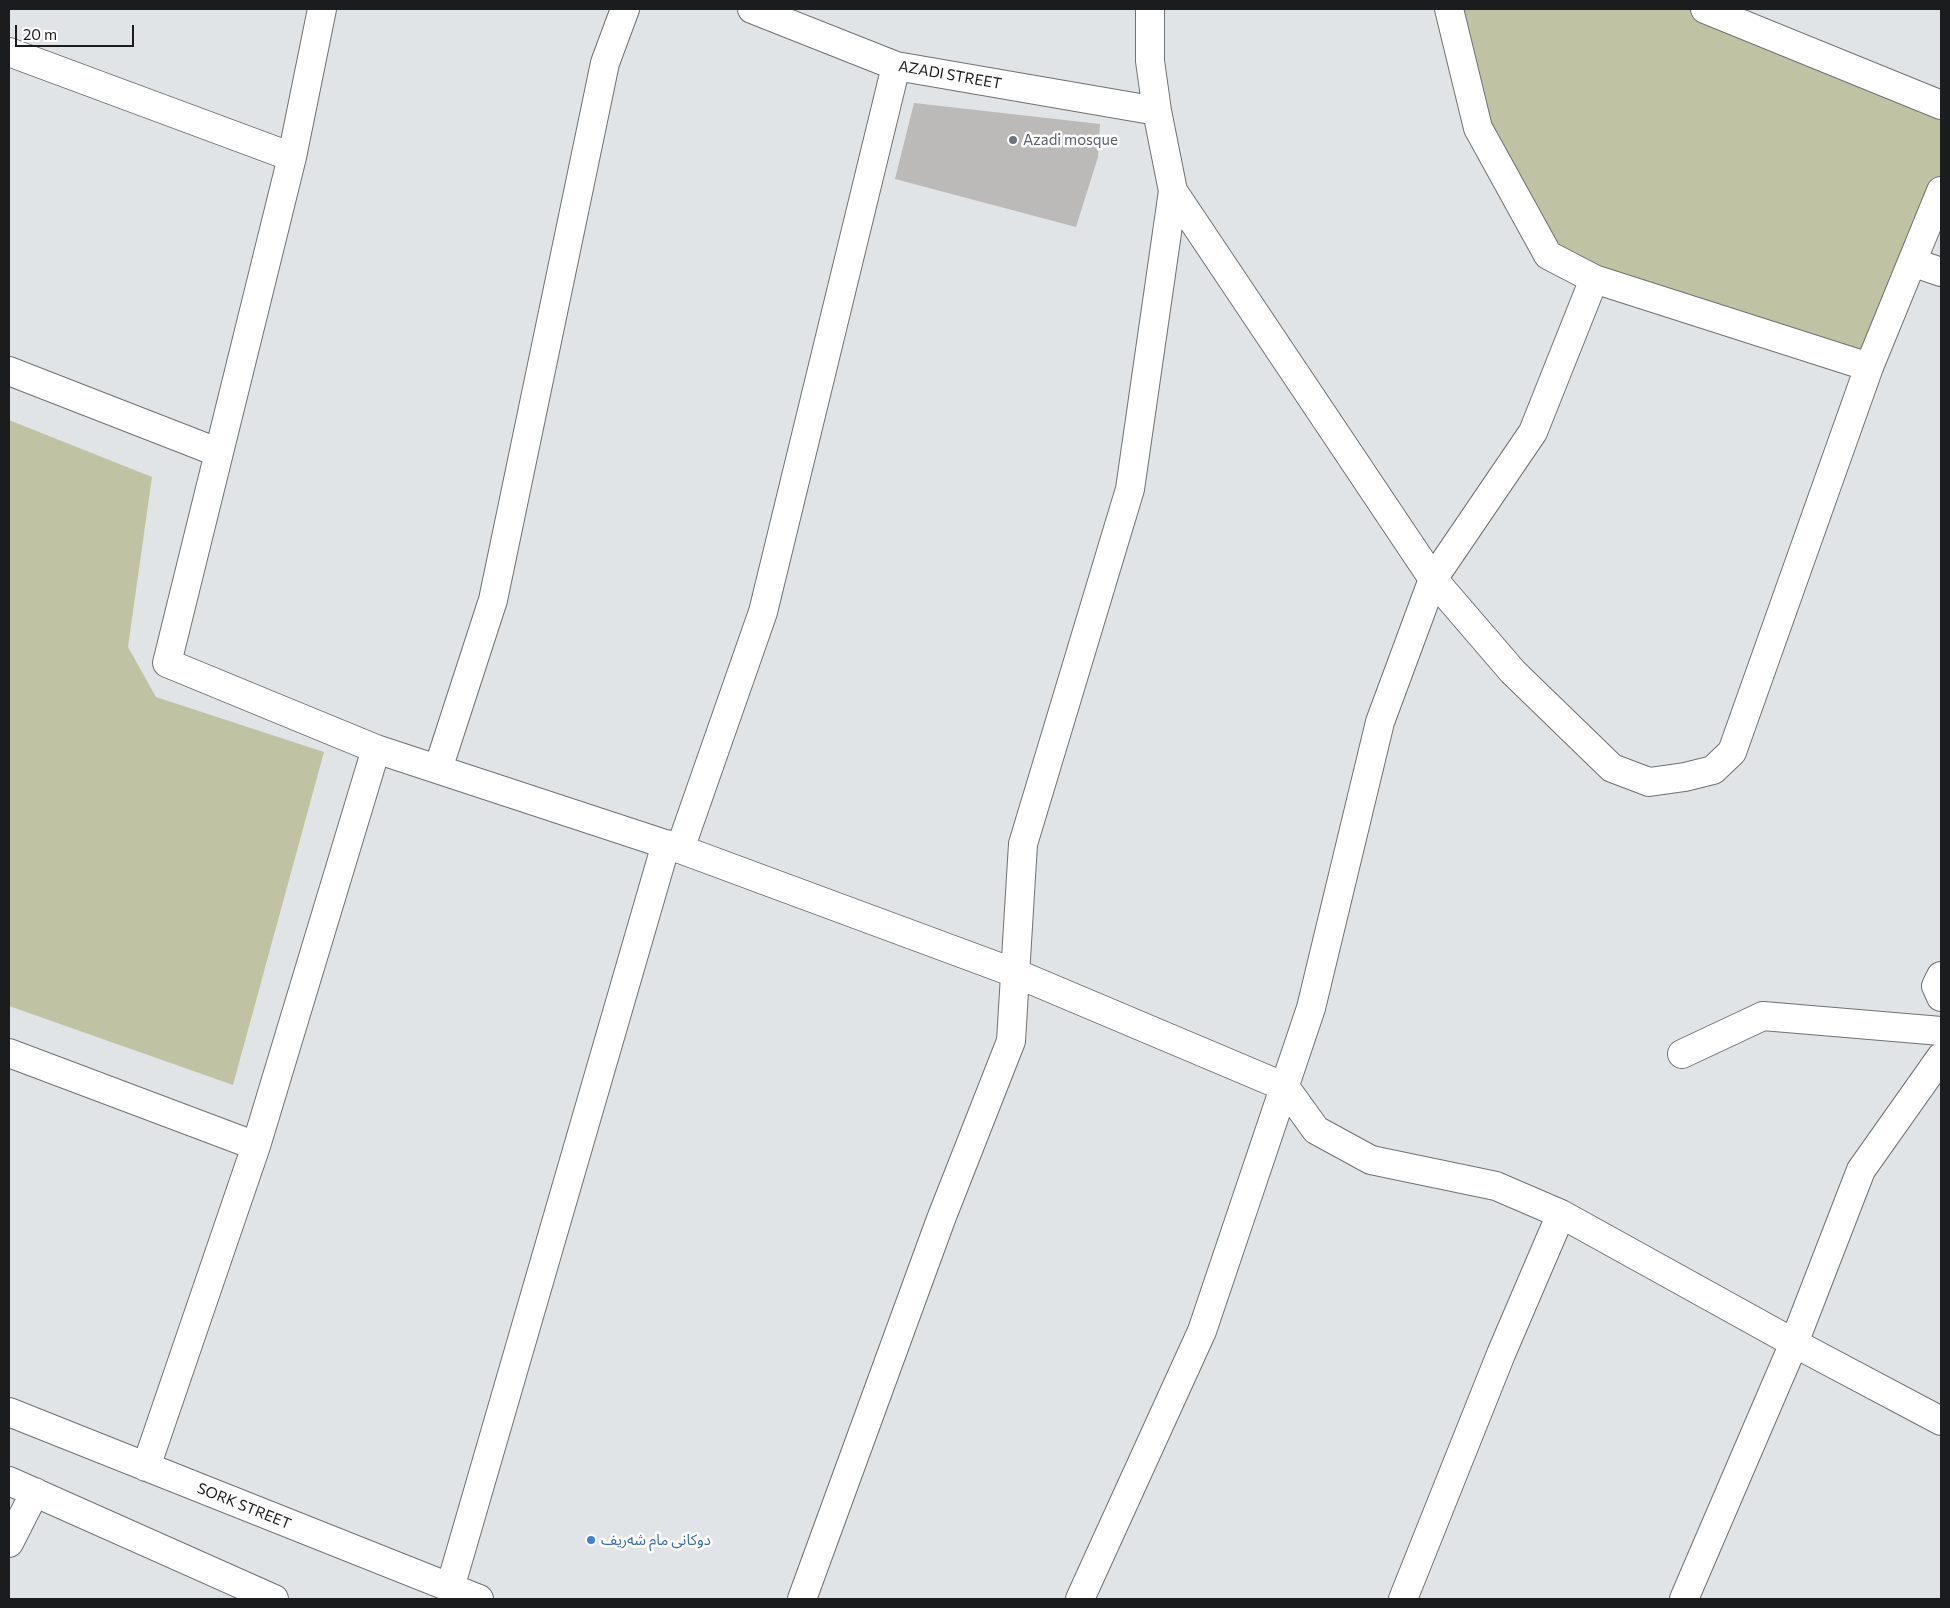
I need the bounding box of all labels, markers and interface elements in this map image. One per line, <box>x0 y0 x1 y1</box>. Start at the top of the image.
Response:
scale bar <box>18 15 136 47</box>
text: 20 m <box>23 25 57 43</box>
street label: AZADI STREET <box>897 57 1003 93</box>
place label: Azadi mosque <box>1023 131 1118 149</box>
marker: Azadi mosque <box>1007 134 1019 146</box>
street label: SORK STREET <box>194 1479 294 1533</box>
place label: دوکانی مام شەریف <box>601 1531 711 1549</box>
marker: دوکانی مام شەریف <box>585 1534 597 1546</box>

